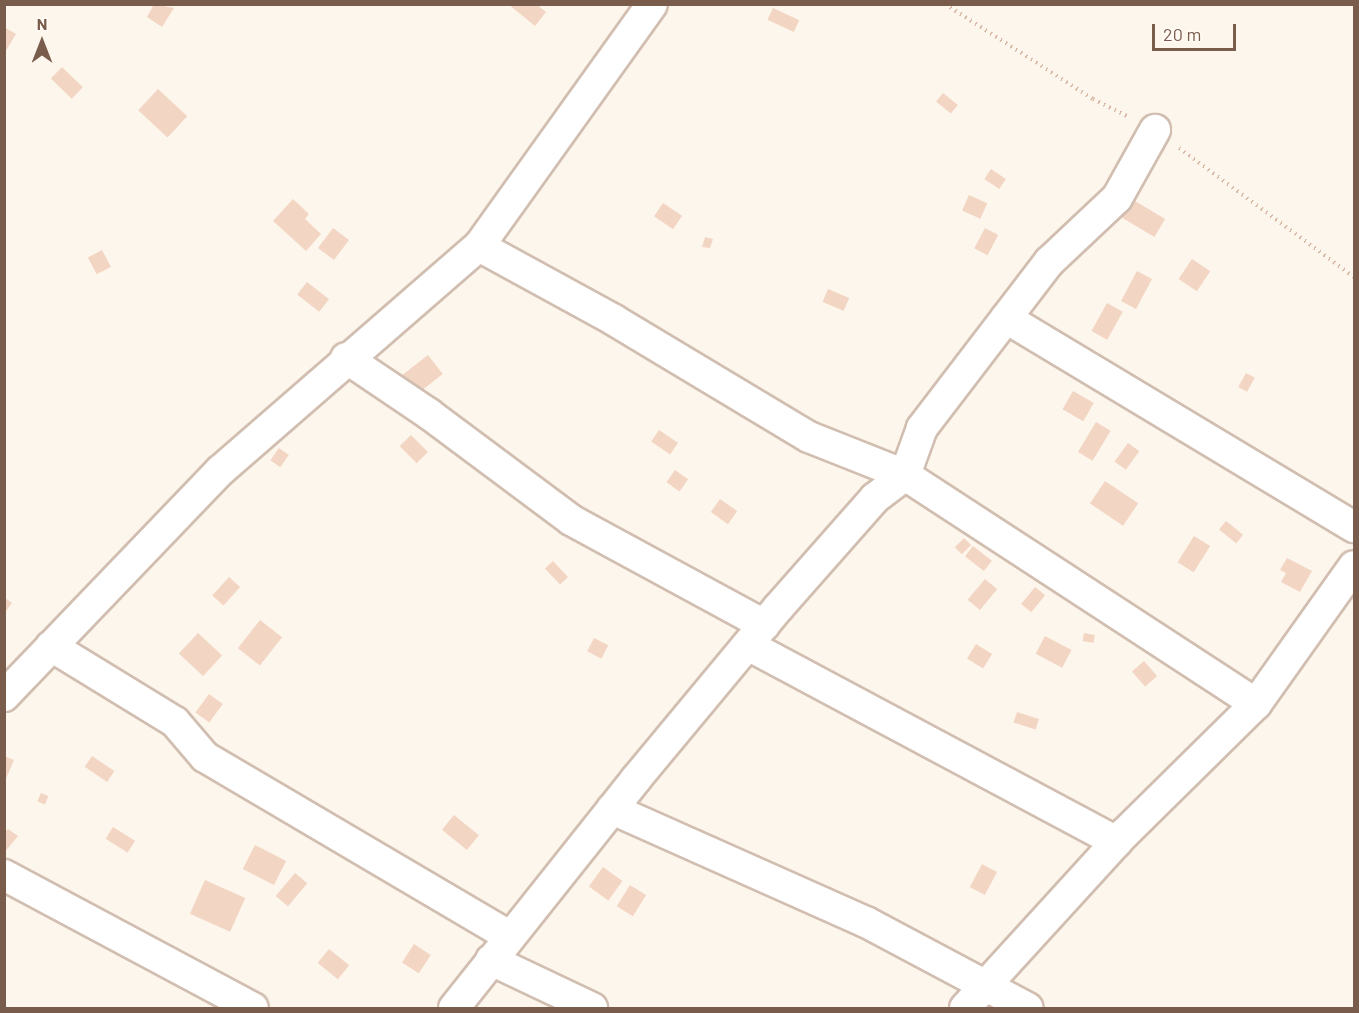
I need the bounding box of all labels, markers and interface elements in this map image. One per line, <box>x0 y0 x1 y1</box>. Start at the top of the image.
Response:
north arrow <box>12 12 72 72</box>
scale bar <box>1155 12 1239 50</box>
text: N <box>37 14 47 33</box>
text: 20 m <box>1163 23 1201 45</box>

